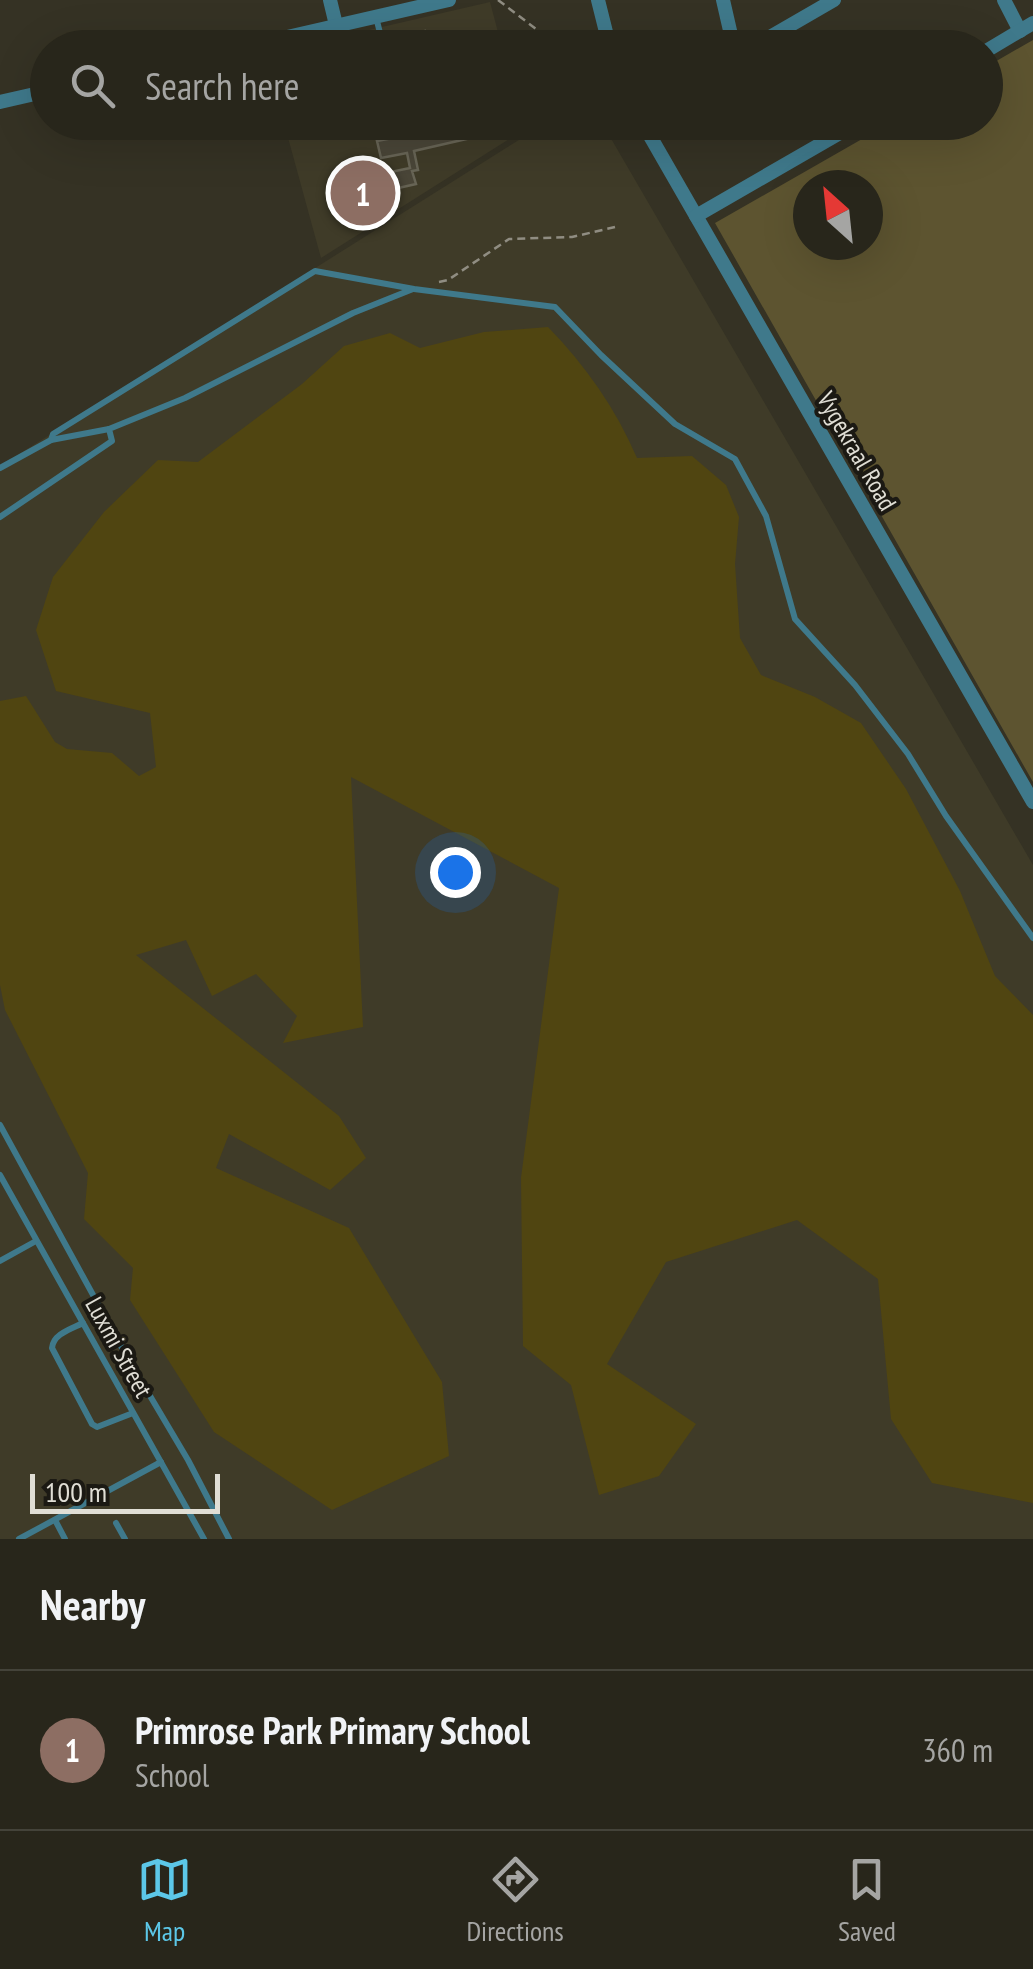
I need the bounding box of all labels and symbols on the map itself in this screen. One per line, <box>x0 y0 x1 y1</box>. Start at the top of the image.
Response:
pin: 1 <box>330 156 396 230</box>
north arrow <box>793 170 883 260</box>
street label: Vygekraal Road <box>810 385 904 516</box>
your location <box>430 847 481 898</box>
street label: Luxmi Street <box>78 1291 160 1403</box>
scale bar <box>30 1469 220 1514</box>

